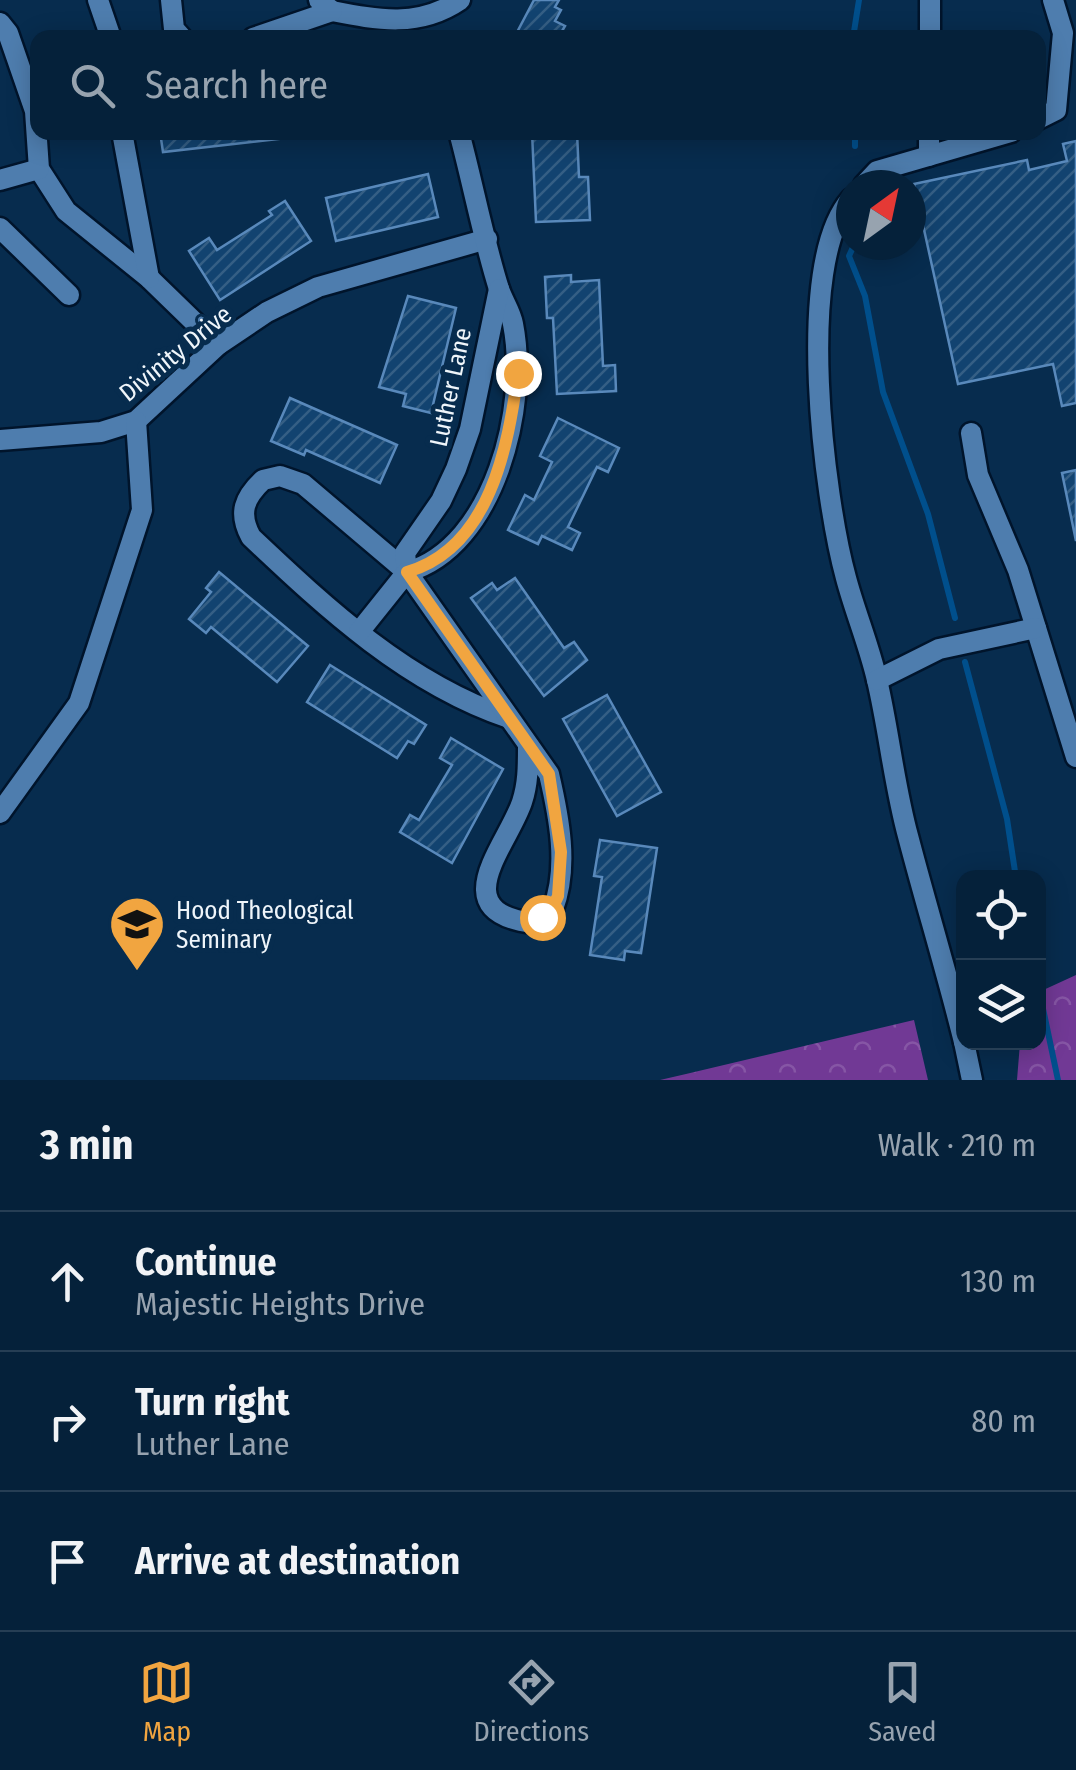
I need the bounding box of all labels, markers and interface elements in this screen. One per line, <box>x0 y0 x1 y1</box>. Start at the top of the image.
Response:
search box <box>30 30 1046 140</box>
icon: search <box>65 58 120 113</box>
text: Search here <box>145 62 328 108</box>
north arrow <box>836 170 926 260</box>
street label: Divinity Drive <box>113 299 238 408</box>
street label: Luther Lane <box>424 325 478 449</box>
route end <box>496 351 542 397</box>
map controls <box>956 870 1046 1050</box>
button: locate <box>956 870 1046 960</box>
school or university icon: Hood Theological Seminary <box>107 894 167 973</box>
route start <box>520 895 566 941</box>
place label: Hood Theological Seminary <box>176 896 354 955</box>
button: layers <box>956 960 1046 1050</box>
text: 3 min <box>40 1120 134 1170</box>
text: Walk · 210 m <box>878 1126 1036 1164</box>
text: Continue <box>135 1239 276 1285</box>
icon: ahead <box>40 1254 95 1309</box>
text: 130 m <box>960 1262 1036 1300</box>
text: Majestic Heights Drive <box>135 1285 425 1323</box>
text: Turn right <box>135 1379 289 1425</box>
icon: right <box>40 1394 95 1449</box>
text: 80 m <box>971 1402 1036 1440</box>
text: Luther Lane <box>135 1425 290 1463</box>
icon: arrive <box>40 1534 95 1589</box>
text: Arrive at destination <box>135 1538 460 1584</box>
tab: Map <box>139 1655 194 1748</box>
tab: Directions <box>473 1655 589 1748</box>
tab: Saved <box>868 1655 937 1748</box>

